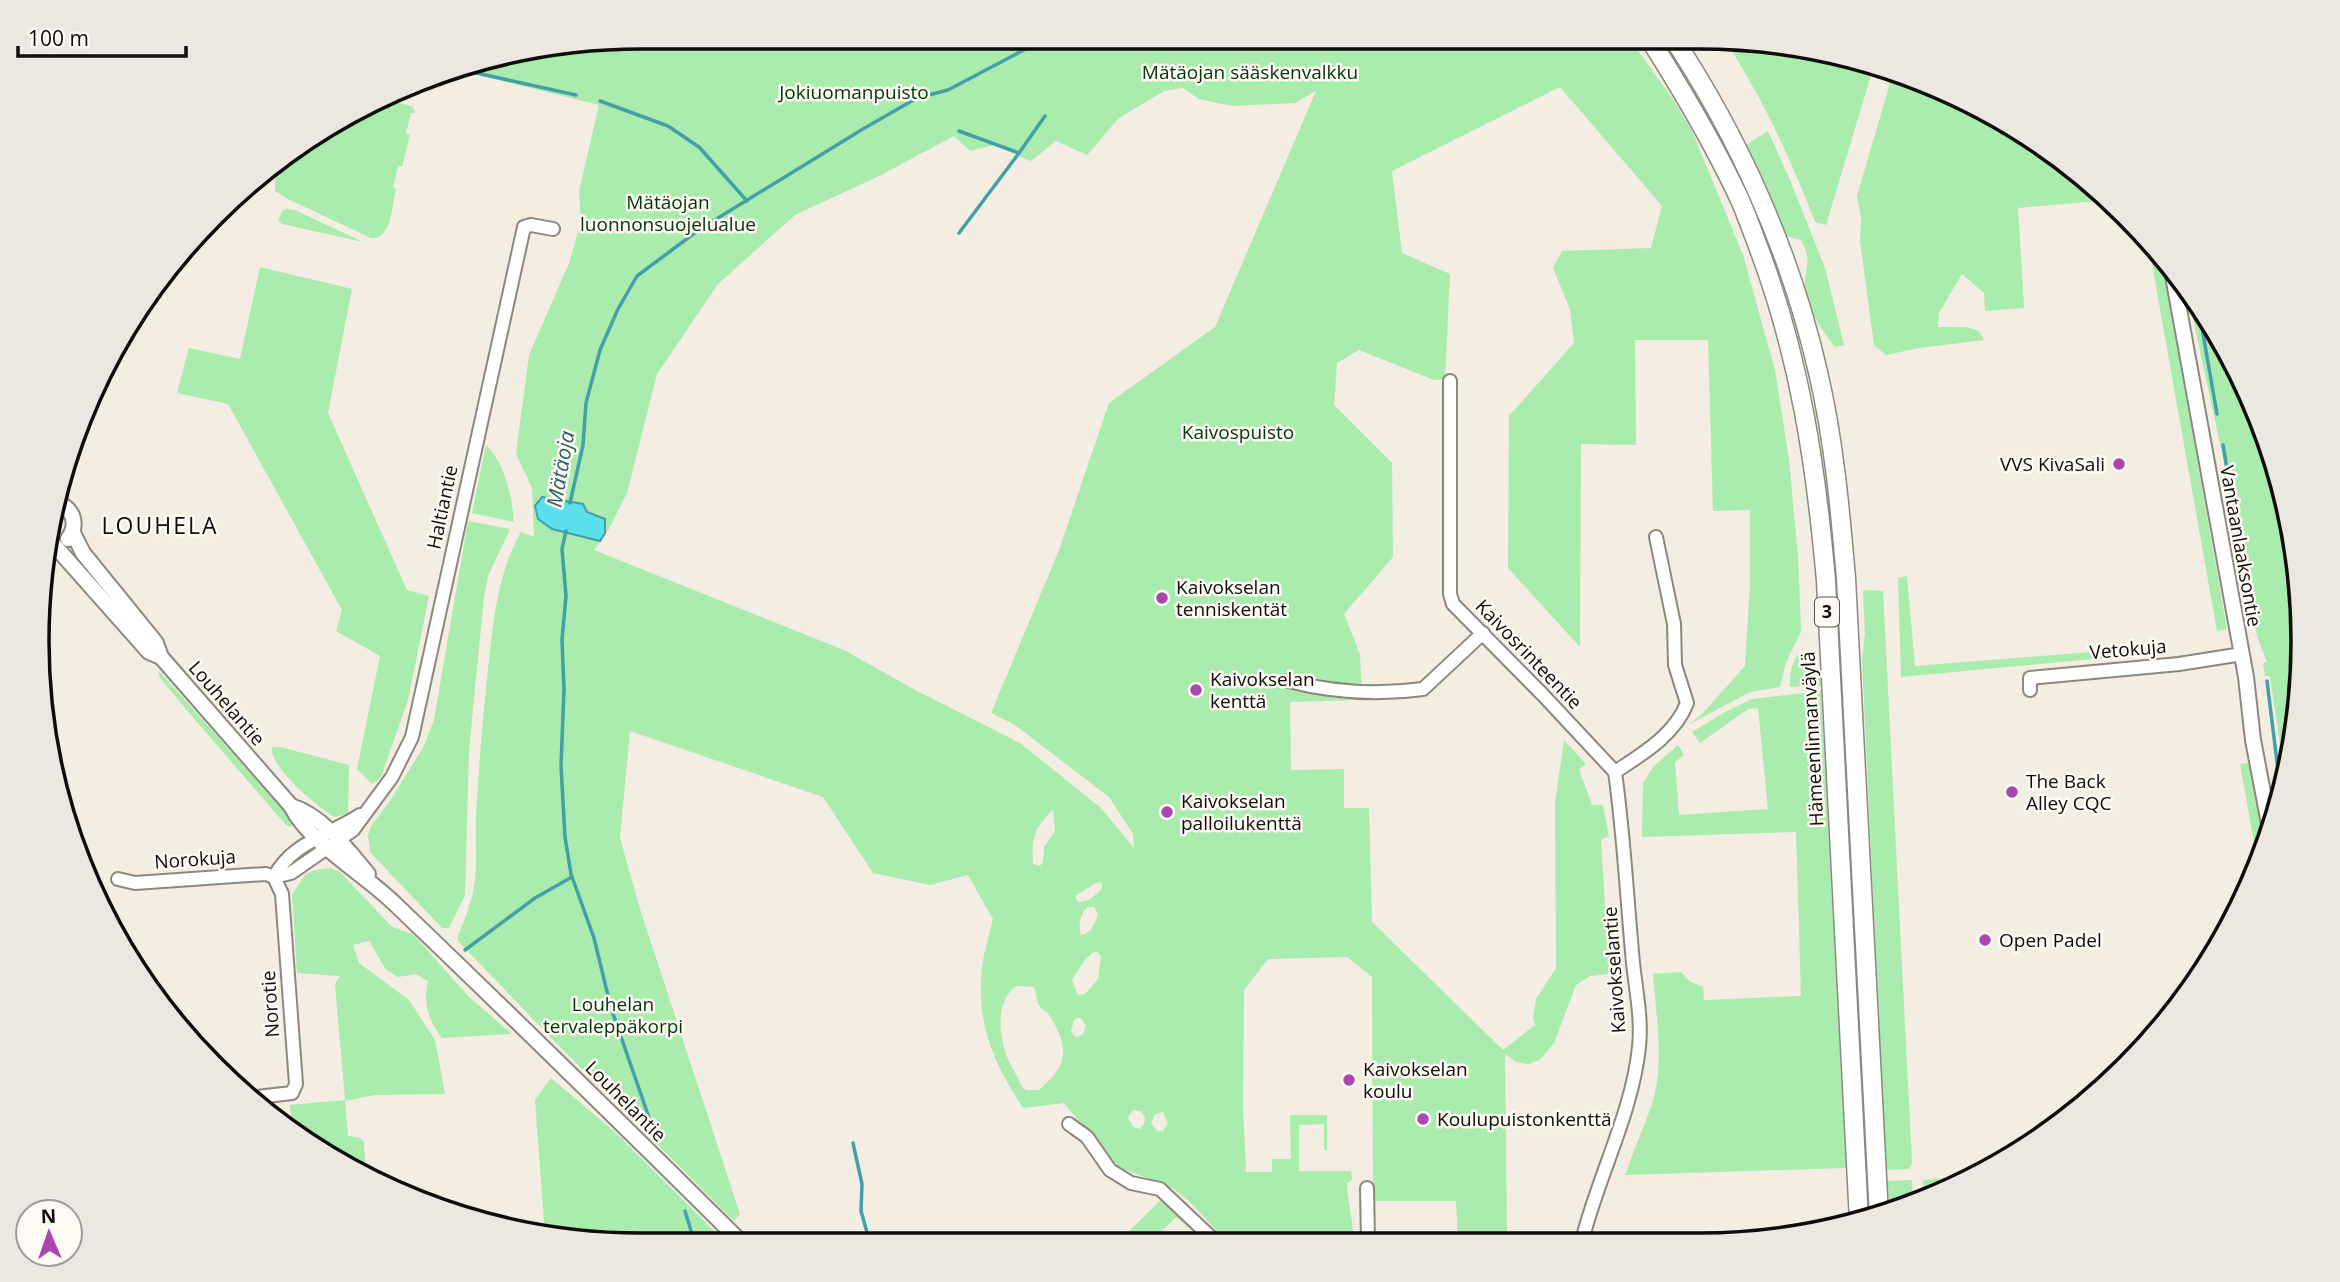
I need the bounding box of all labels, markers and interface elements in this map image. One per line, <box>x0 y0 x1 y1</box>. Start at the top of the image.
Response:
scale bar <box>18 14 186 58</box>
text: 100 m <box>28 24 89 52</box>
park label: Mätäojan sääskenvalkku <box>1142 59 1358 85</box>
park label: Jokiuomanpuisto <box>777 79 929 105</box>
park label: Mätäojan luonnonsuojelualue <box>580 189 756 237</box>
park label: Kaivospuisto <box>1182 419 1294 445</box>
water label: Mätäoja <box>540 428 581 509</box>
place label: VVS KivaSali <box>2000 451 2105 477</box>
marker: VVS KivaSali <box>2111 456 2127 472</box>
street label: Haltiantie <box>420 463 464 551</box>
street label: Vantaanlaaksontie <box>2214 463 2268 629</box>
district label: LOUHELA <box>102 509 218 541</box>
place label: Kaivokselan tenniskentät <box>1176 574 1287 622</box>
marker: Kaivokselan tenniskentät <box>1154 590 1170 606</box>
street label: Kaivosrinteentie <box>1470 593 1588 715</box>
road number: 3 <box>1815 598 1839 626</box>
street label: Vetokuja <box>2088 633 2168 665</box>
street label: Hämeenlinnanväylä <box>1794 651 1830 827</box>
street label: Louhelantie <box>183 655 271 751</box>
place label: Kaivokselan kenttä <box>1210 666 1315 714</box>
marker: Kaivokselan kenttä <box>1188 682 1204 698</box>
place label: The Back Alley CQC <box>2026 768 2111 816</box>
marker: The Back Alley CQC <box>2004 784 2020 800</box>
place label: Kaivokselan palloilukenttä <box>1181 788 1302 836</box>
marker: Kaivokselan palloilukenttä <box>1159 804 1175 820</box>
street label: Norokuja <box>153 843 237 875</box>
street label: Kaivokselantie <box>1597 906 1631 1034</box>
place label: Open Padel <box>1999 927 2102 953</box>
marker: Open Padel <box>1977 932 1993 948</box>
street label: Norotie <box>255 970 285 1038</box>
park label: Louhelan tervaleppäkorpi <box>543 991 683 1039</box>
street label: Louhelantie <box>580 1055 672 1147</box>
place label: Kaivokselan koulu <box>1363 1056 1468 1104</box>
marker: Kaivokselan koulu <box>1341 1072 1357 1088</box>
place label: Koulupuistonkenttä <box>1437 1106 1612 1132</box>
marker: Koulupuistonkenttä <box>1415 1111 1431 1127</box>
north arrow <box>14 1198 84 1268</box>
text: N <box>40 1203 57 1229</box>

